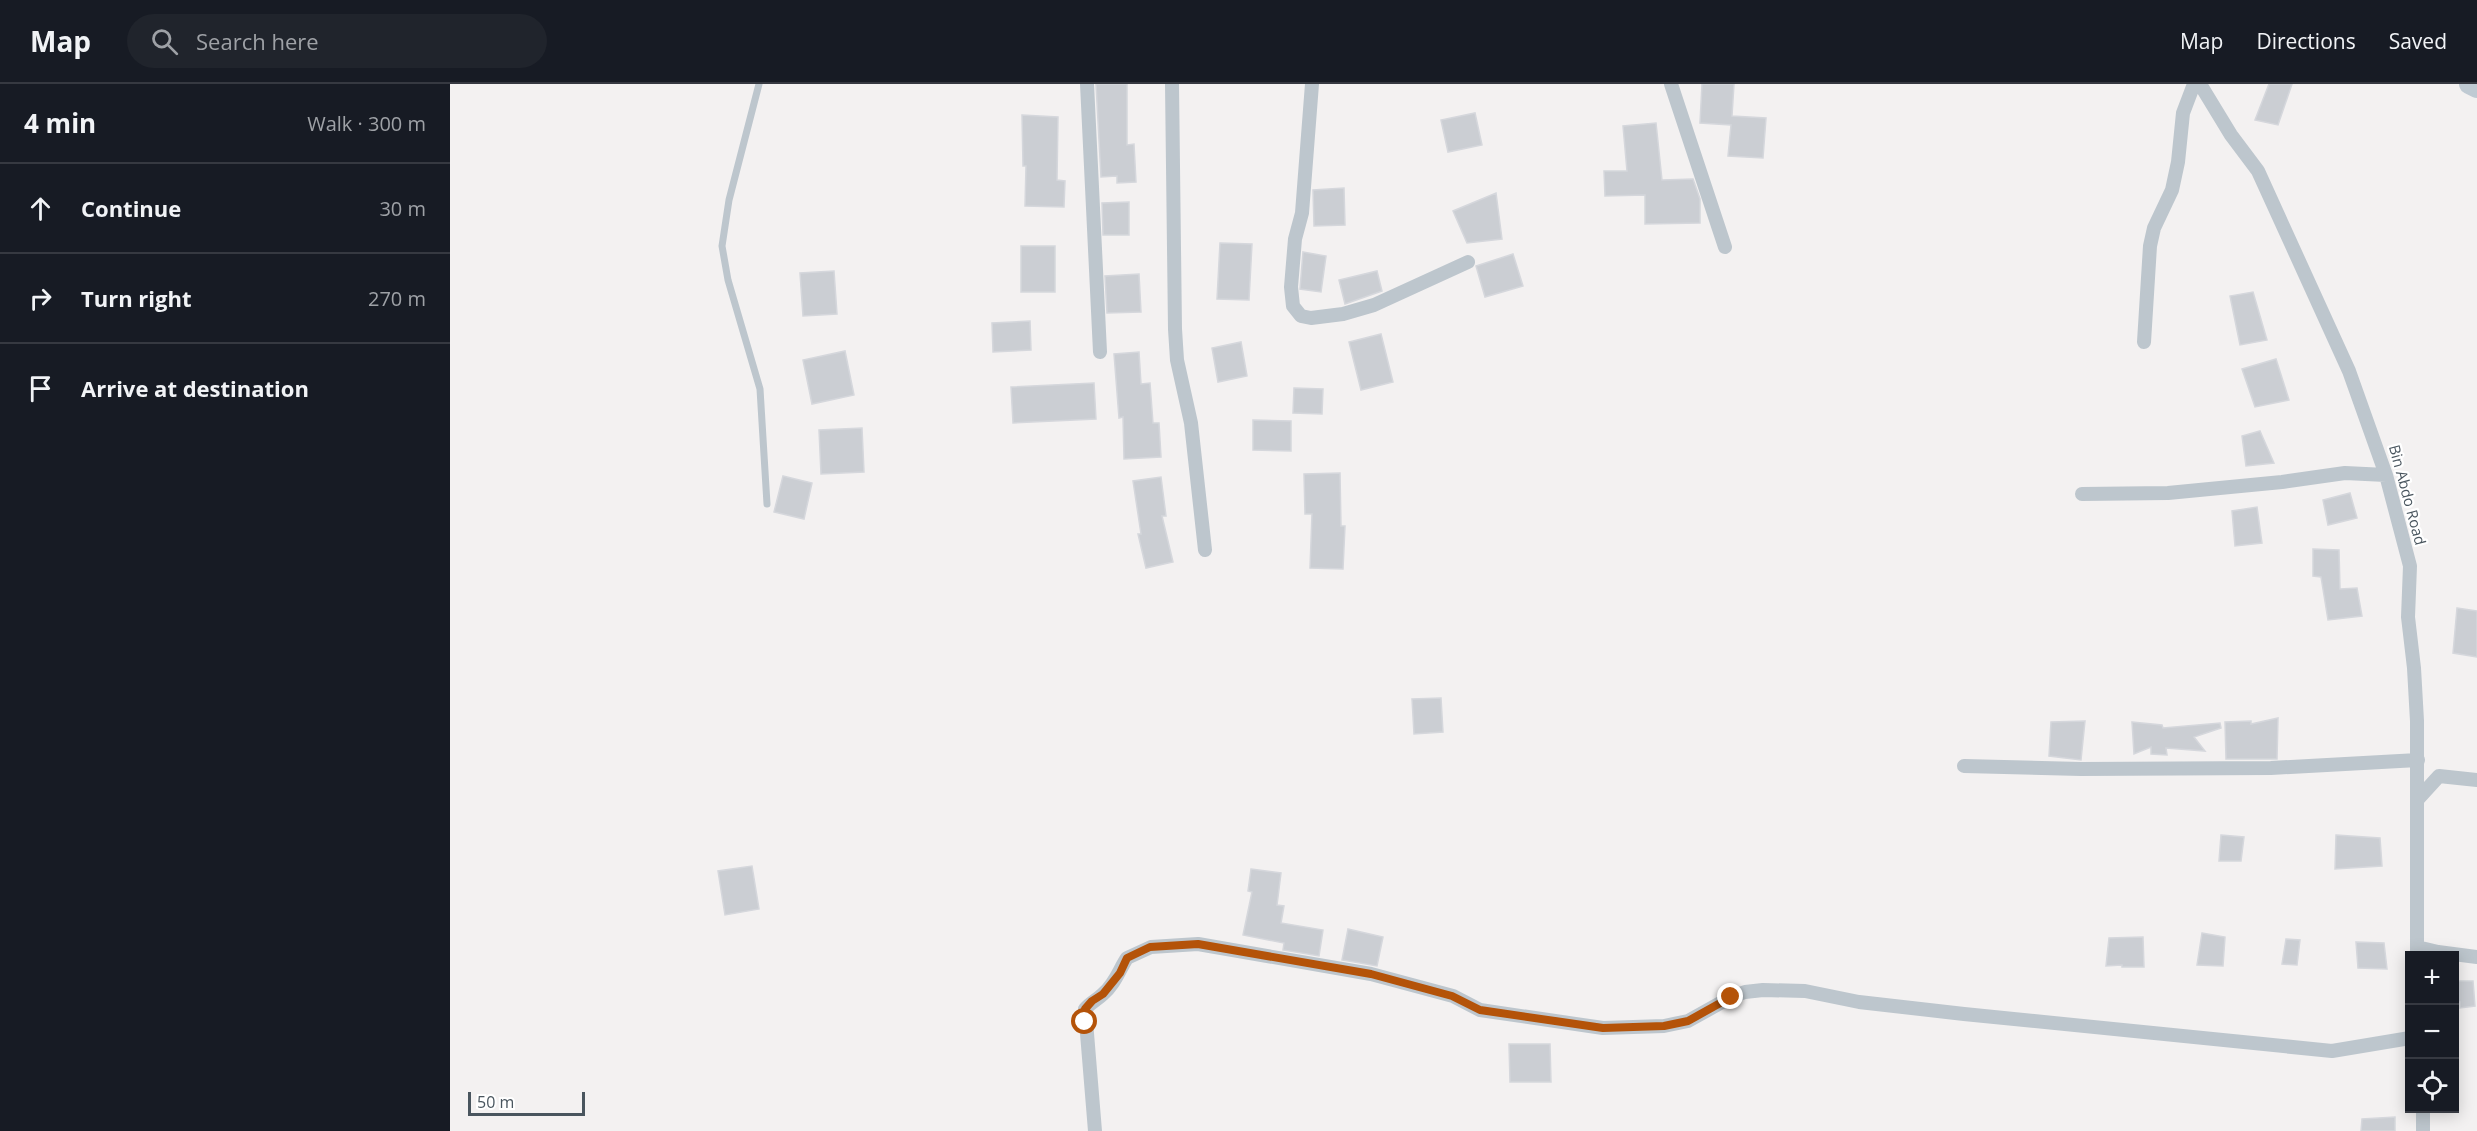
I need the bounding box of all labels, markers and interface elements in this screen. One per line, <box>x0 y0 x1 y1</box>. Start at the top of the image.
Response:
search box <box>127 14 547 68</box>
text: Map <box>30 22 91 60</box>
icon: search <box>148 25 181 58</box>
text: Search here <box>196 26 319 56</box>
text: Map <box>2180 27 2223 55</box>
text: Directions <box>2256 27 2356 55</box>
text: Saved <box>2389 27 2447 55</box>
text: 4 min <box>24 105 96 141</box>
text: Walk · 300 m <box>307 110 426 137</box>
icon: ahead <box>24 192 57 225</box>
text: Continue <box>81 193 181 223</box>
text: 30 m <box>379 195 426 222</box>
icon: right <box>24 282 57 315</box>
text: Turn right <box>81 283 192 313</box>
text: 270 m <box>368 285 426 312</box>
icon: arrive <box>24 372 57 405</box>
text: Arrive at destination <box>81 373 309 403</box>
street label: Bin Abdo Road <box>2385 442 2431 547</box>
map controls <box>2405 951 2459 1113</box>
button: + <box>2405 951 2459 1005</box>
route end <box>1717 983 1743 1009</box>
button: − <box>2405 1005 2459 1059</box>
route start <box>1071 1008 1097 1034</box>
button: locate <box>2405 1059 2459 1113</box>
scale bar <box>468 1089 585 1116</box>
text: 50 m <box>477 1091 514 1113</box>

